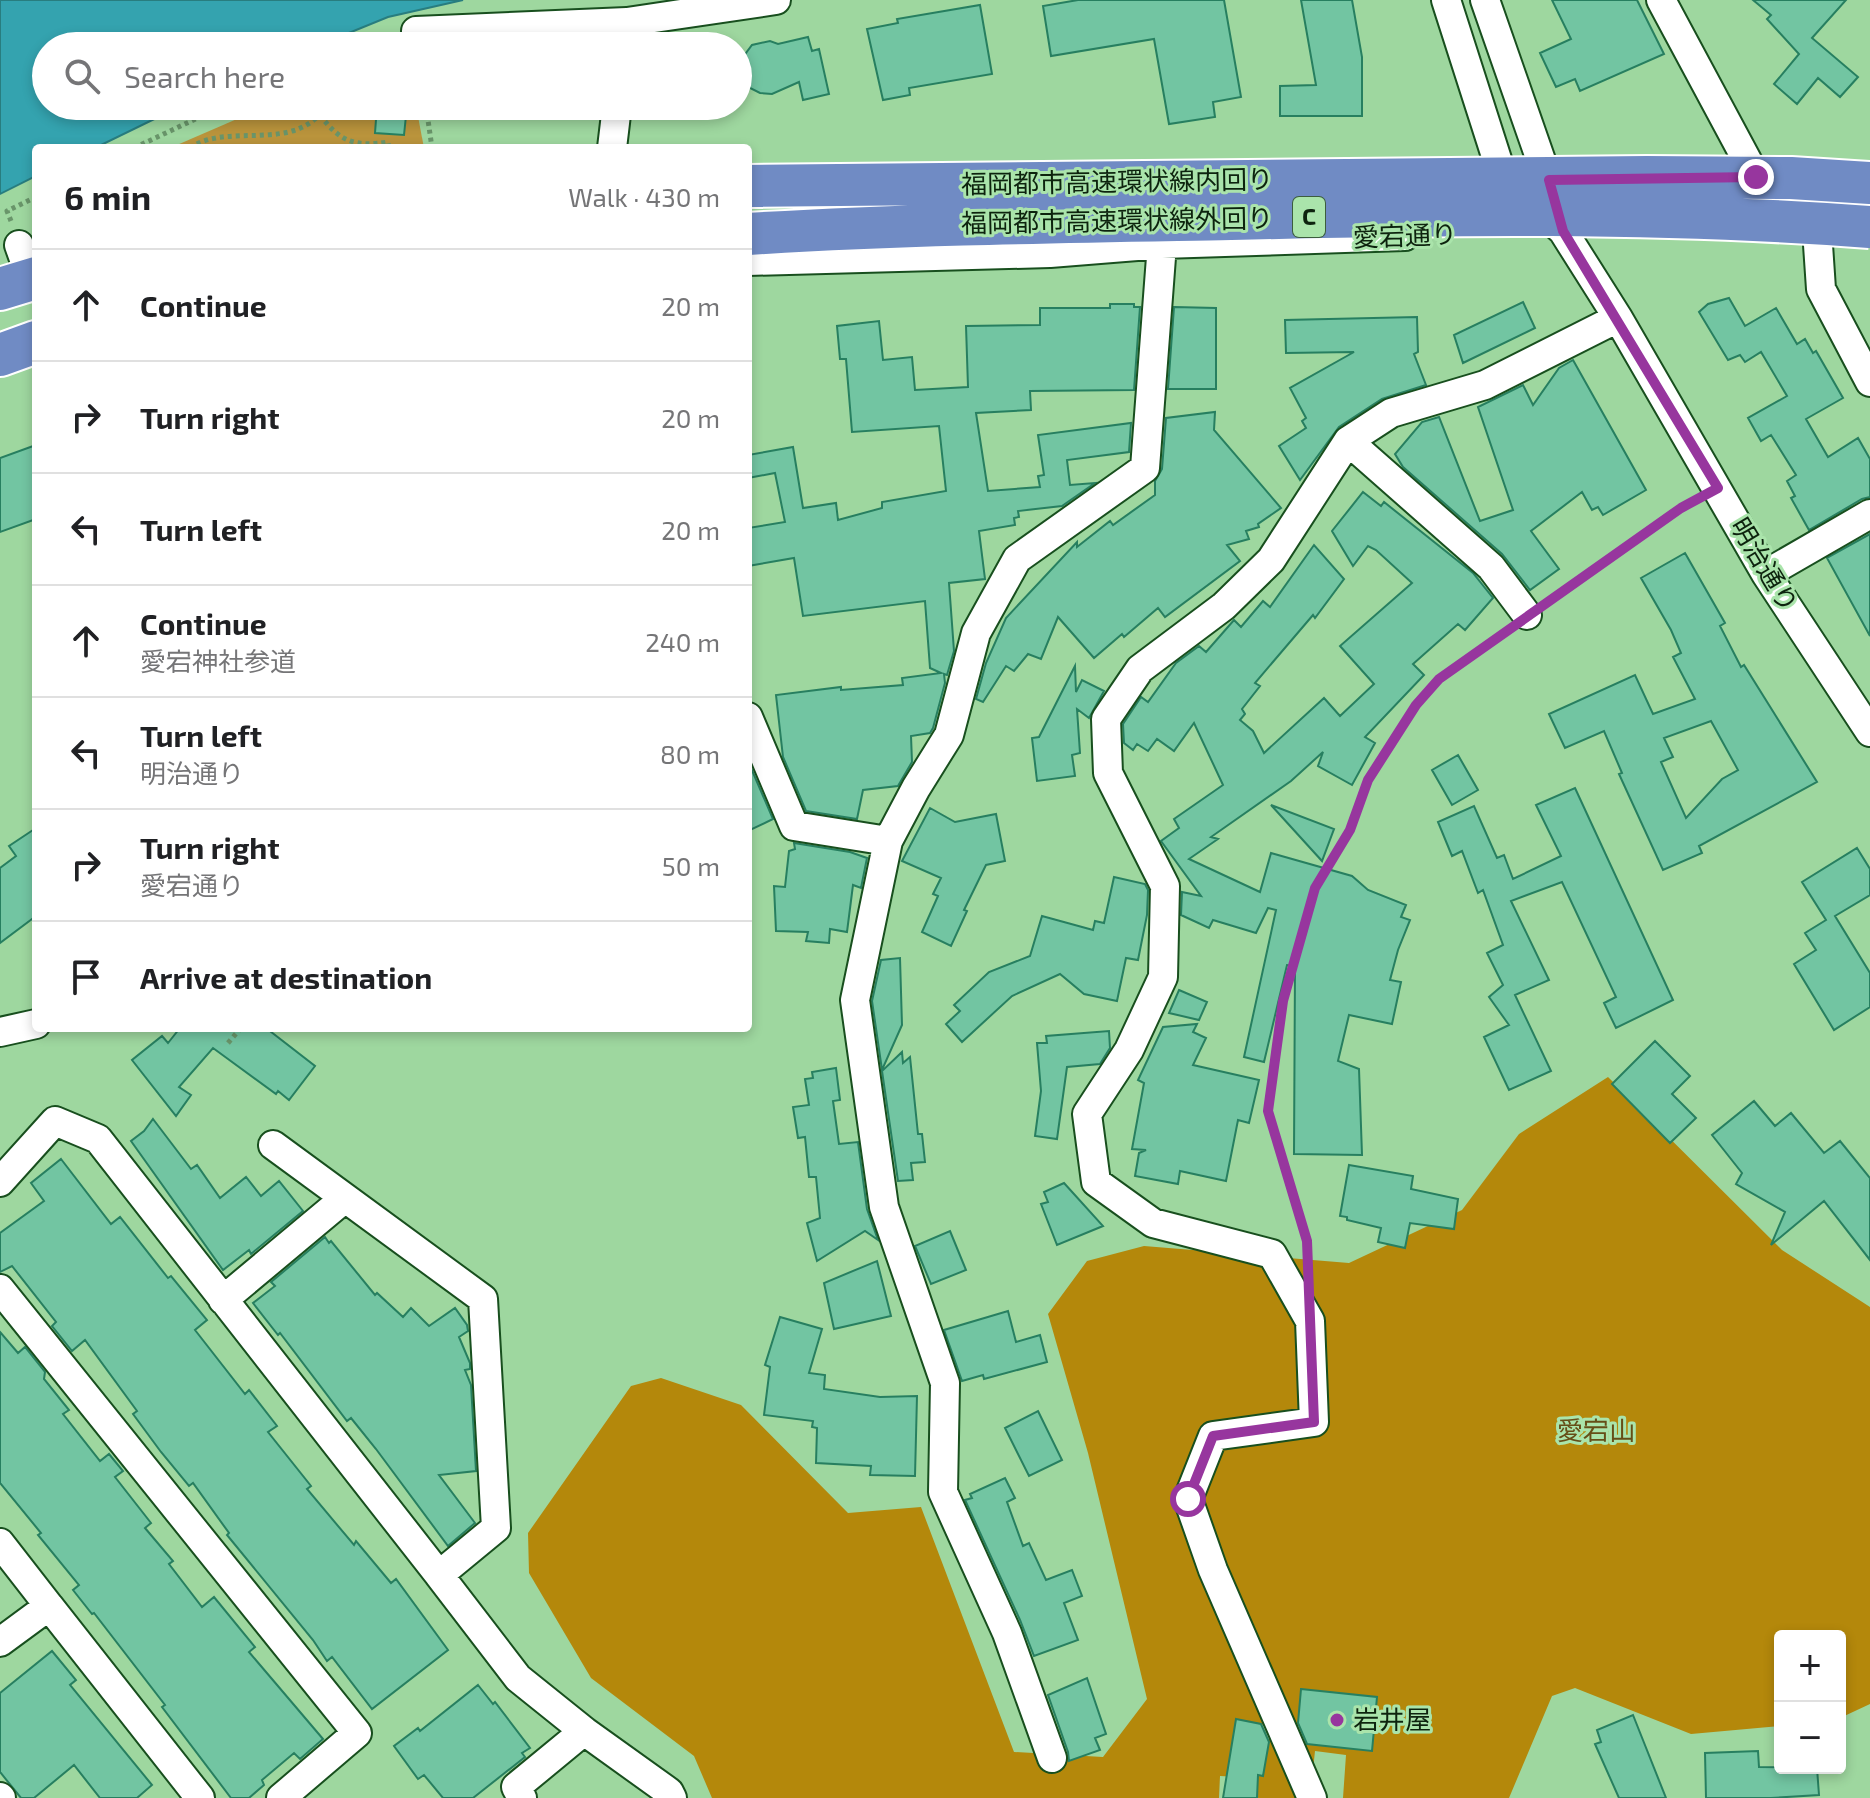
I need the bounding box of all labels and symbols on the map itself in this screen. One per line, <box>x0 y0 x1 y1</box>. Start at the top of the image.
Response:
route end <box>1738 159 1774 195</box>
street label: 福岡都市高速環状線内回り <box>961 162 1273 199</box>
road number: C <box>1293 197 1325 237</box>
street label: 福岡都市高速環状線外回り <box>961 201 1273 238</box>
street label: 愛宕通り <box>1352 217 1457 252</box>
street label: 明治通り <box>1725 512 1805 617</box>
park label: 愛宕山 <box>1557 1414 1635 1445</box>
route start <box>1170 1481 1206 1517</box>
place label: 岩井屋 <box>1353 1703 1431 1734</box>
marker: 岩井屋 <box>1328 1711 1346 1729</box>

